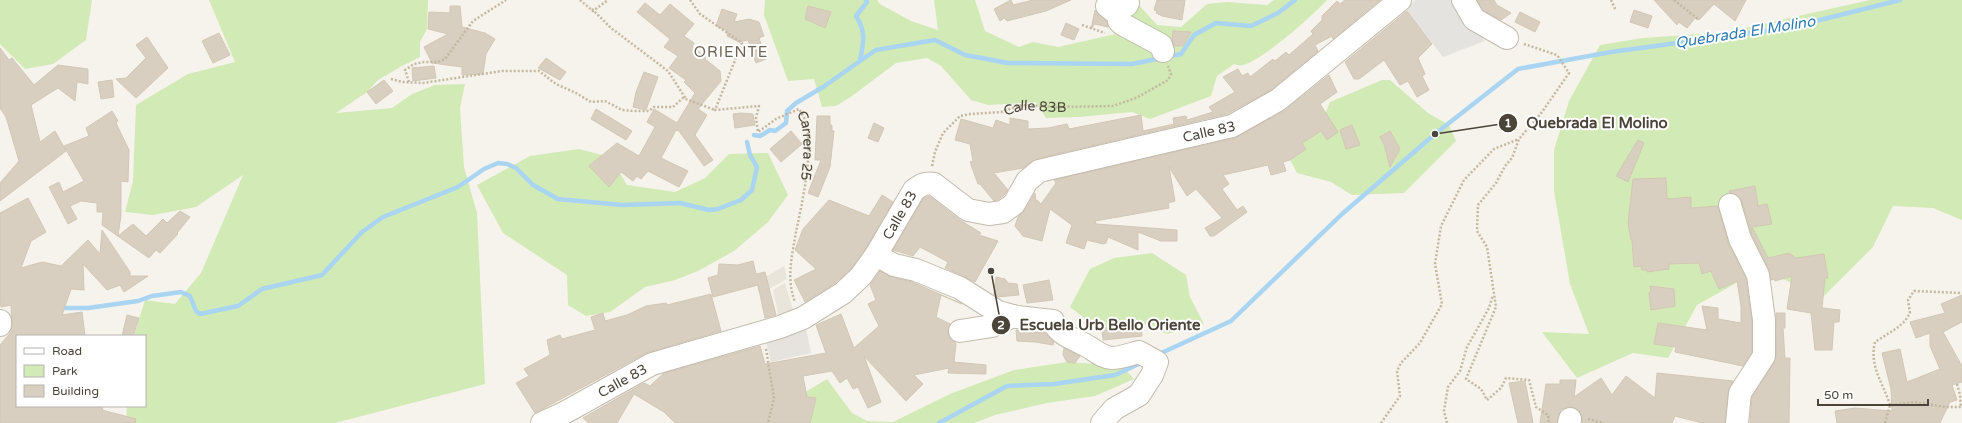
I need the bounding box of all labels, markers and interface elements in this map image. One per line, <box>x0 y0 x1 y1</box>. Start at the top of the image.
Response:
water label: Quebrada El Molino <box>1674 12 1817 52</box>
district label: ORIENTE <box>694 43 768 61</box>
street label: Calle 83B <box>1001 96 1066 119</box>
street label: Carrera 25 <box>793 108 817 182</box>
callout: Quebrada El Molino <box>1498 110 1676 137</box>
text: Quebrada El Molino <box>1526 114 1668 132</box>
text: 1 <box>1504 116 1512 130</box>
street label: Calle 83 <box>1181 117 1237 146</box>
street label: Calle 83 <box>879 187 920 242</box>
callout: Escuela Urb Bello Oriente <box>991 311 1208 338</box>
text: Escuela Urb Bello Oriente <box>1020 316 1201 334</box>
text: 2 <box>997 318 1005 332</box>
legend <box>16 335 146 407</box>
text: Road <box>52 344 82 358</box>
street label: Calle 83 <box>595 360 650 401</box>
text: Park <box>52 364 78 378</box>
scale bar <box>1818 381 1928 407</box>
text: Building <box>52 384 99 398</box>
text: 50 m <box>1824 388 1853 402</box>

